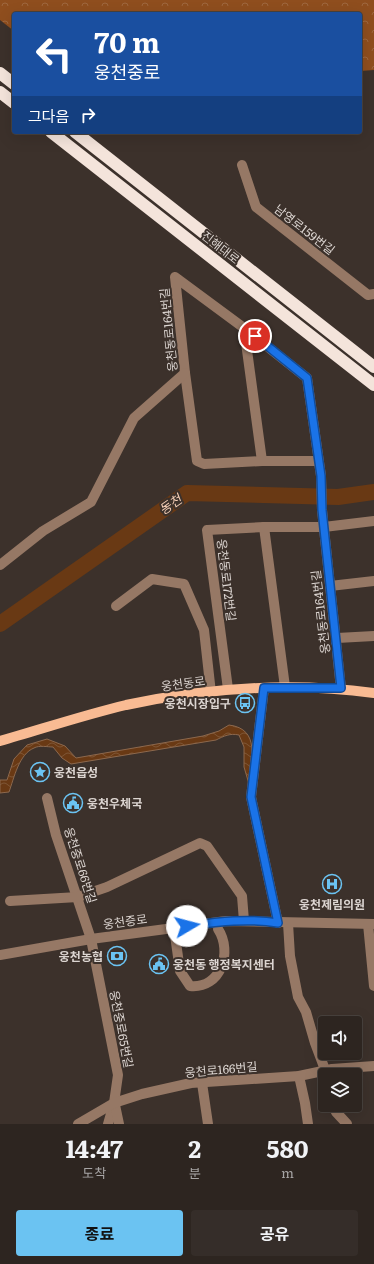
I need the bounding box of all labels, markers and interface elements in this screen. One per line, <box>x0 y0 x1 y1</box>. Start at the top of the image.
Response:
text: 70 m <box>94 20 160 62</box>
icon: left <box>28 28 80 80</box>
text: 웅천중로 <box>94 58 160 85</box>
text: 그다음 <box>28 104 69 127</box>
icon: right <box>77 104 99 126</box>
street label: 남영로159번길 <box>271 200 339 258</box>
street label: 진해대로 <box>198 226 244 268</box>
street label: 웅천동로164번길 <box>155 287 181 373</box>
pin <box>238 319 272 353</box>
icon: arrive <box>244 325 266 347</box>
water label: 동천 <box>155 489 186 519</box>
street label: 웅천동로172번길 <box>213 538 241 622</box>
street label: 웅천동로164번길 <box>306 569 334 655</box>
street label: 웅천동로 <box>160 671 206 695</box>
bus stop icon: 웅천시장입구 <box>234 692 256 714</box>
place label: 웅천시장입구 <box>165 694 231 712</box>
place icon: 웅천읍성 <box>29 761 51 783</box>
place label: 웅천읍성 <box>54 763 98 781</box>
public building icon: 웅천우체국 <box>62 792 84 814</box>
place label: 웅천우체국 <box>87 794 142 812</box>
street label: 웅천중로66번길 <box>60 825 102 905</box>
hospital icon: 웅천제림의원 <box>321 873 343 895</box>
place label: 웅천제림의원 <box>299 895 365 913</box>
position arrow <box>166 905 208 947</box>
street label: 웅천중로 <box>102 909 148 933</box>
bank icon: 웅천농협 <box>106 945 128 967</box>
place label: 웅천농협 <box>59 947 103 965</box>
public building icon: 웅천동 행정복지센터 <box>148 953 170 975</box>
place label: 웅천동 행정복지센터 <box>173 955 275 973</box>
street label: 웅천중로65번길 <box>106 989 138 1069</box>
map controls <box>318 1016 362 1112</box>
button: sound <box>318 1016 362 1060</box>
street label: 웅천로166번길 <box>184 1057 258 1081</box>
button: layers <box>318 1068 362 1112</box>
text: 14:47 <box>65 1130 123 1165</box>
text: 2 <box>188 1130 201 1165</box>
text: 580 <box>267 1130 309 1165</box>
text: 도착 <box>82 1163 106 1182</box>
text: 분 <box>189 1163 201 1182</box>
text: m <box>281 1163 294 1182</box>
button: 종료 <box>16 1210 183 1256</box>
button: 공유 <box>191 1210 358 1256</box>

